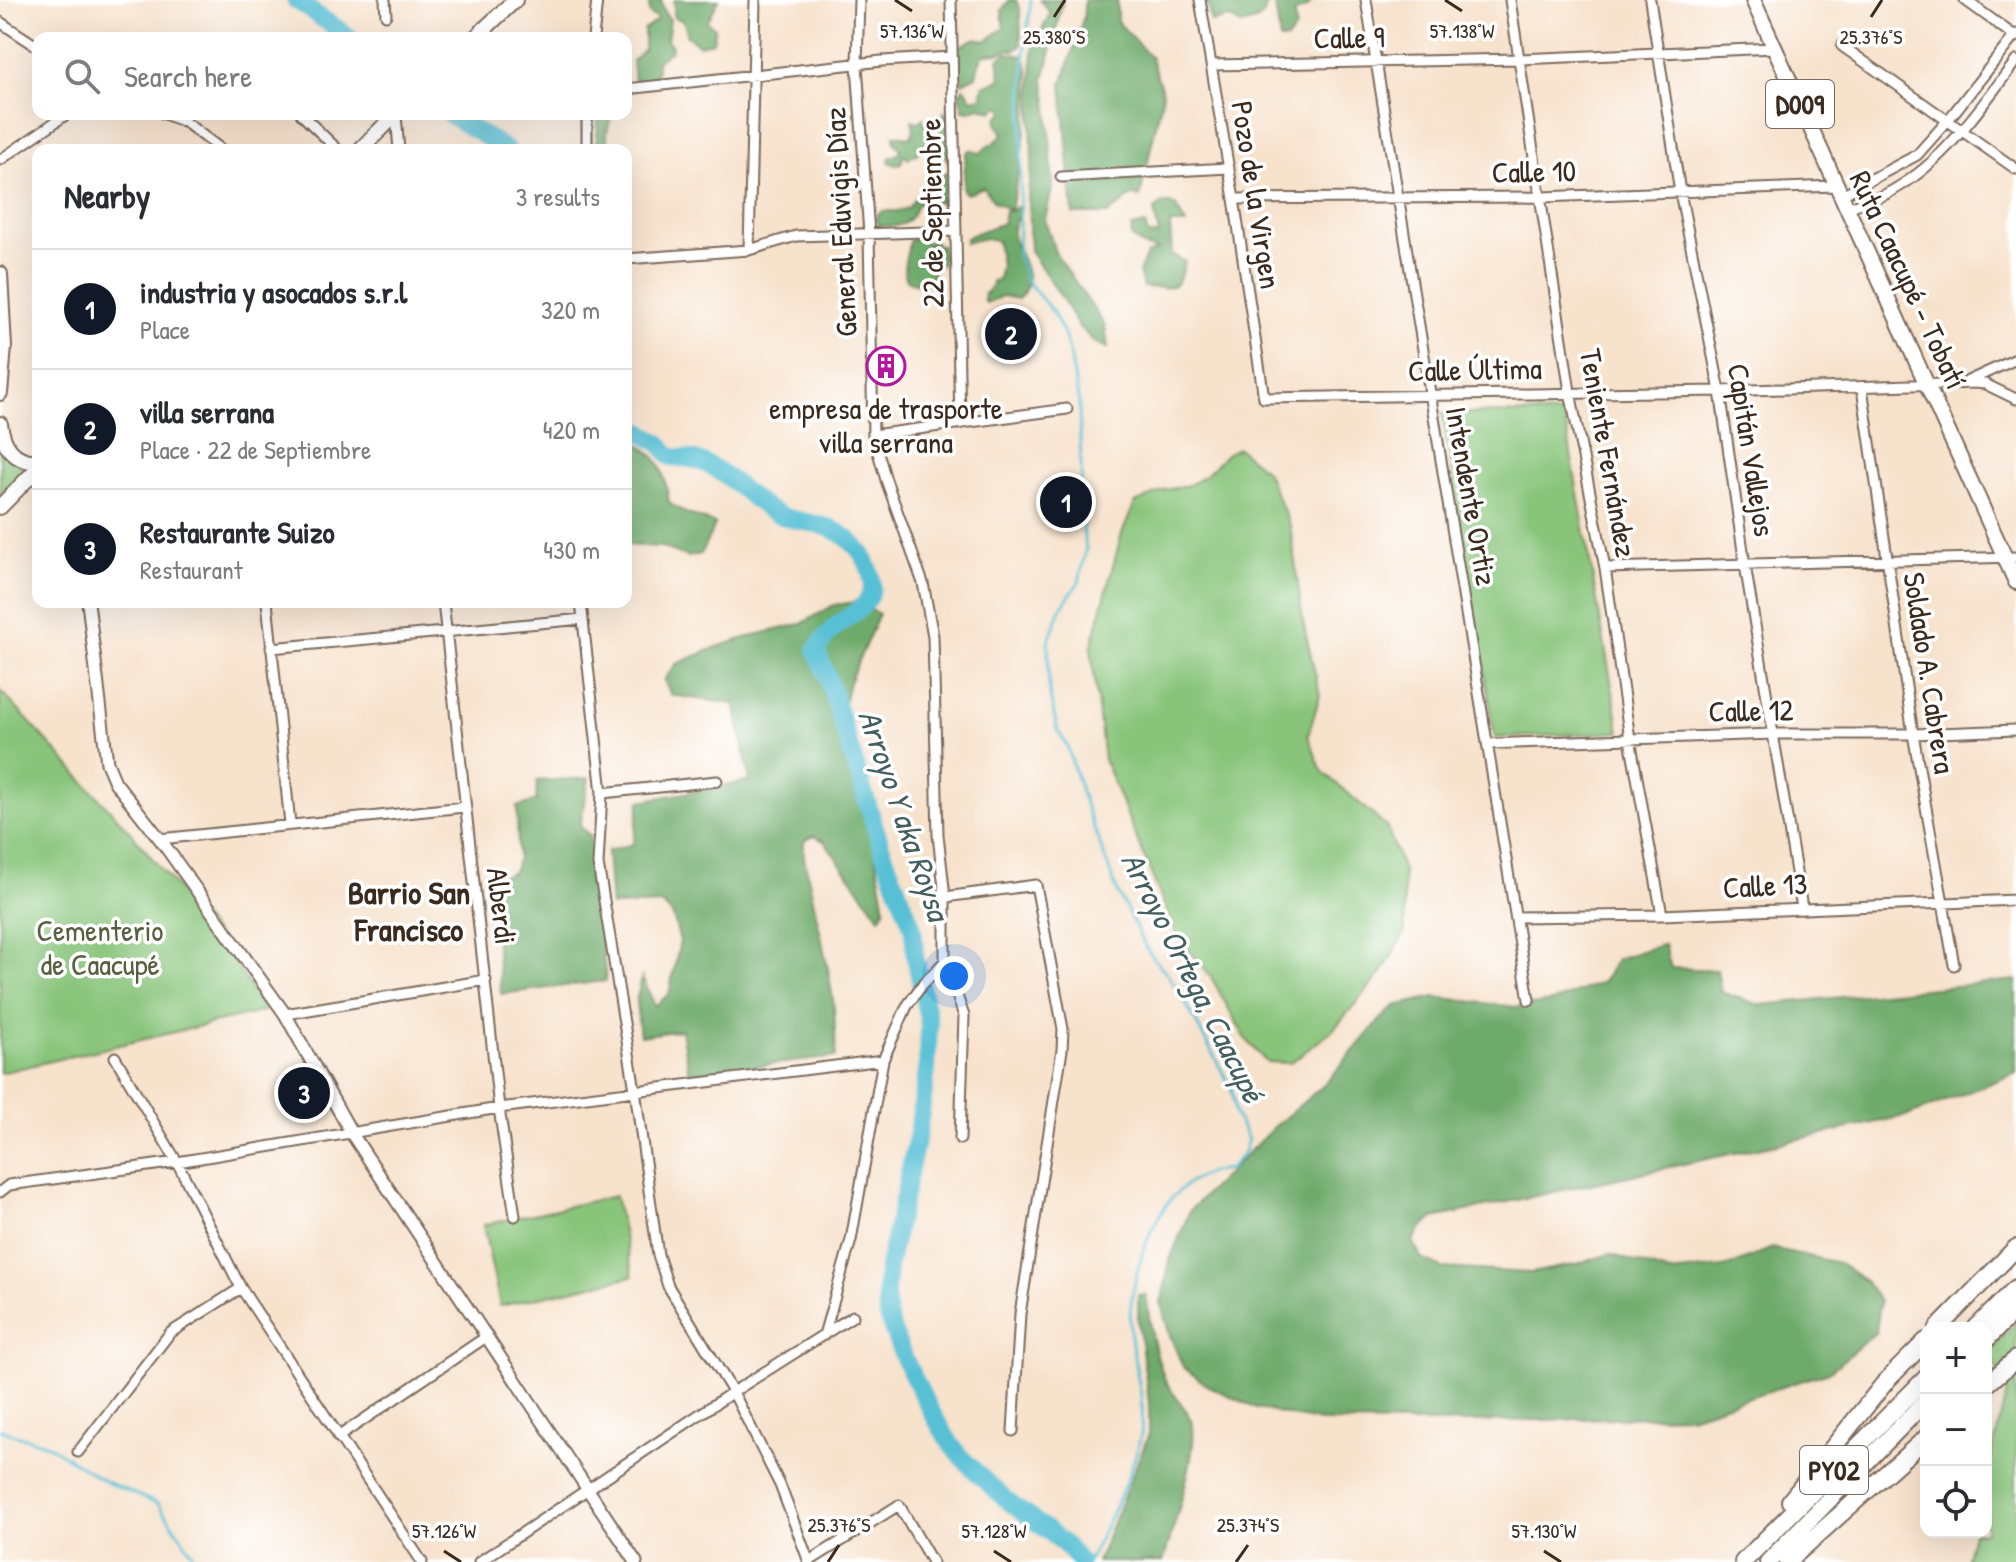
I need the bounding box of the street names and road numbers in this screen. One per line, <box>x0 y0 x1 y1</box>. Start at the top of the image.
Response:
street label: Calle 9 <box>1313 16 1385 58</box>
road number: D009 <box>1766 80 1834 128</box>
street label: Pozo de la Virgen <box>1222 98 1292 292</box>
street label: General Eduvigis Díaz <box>814 106 866 338</box>
street label: 22 de Septiembre <box>909 118 953 308</box>
street label: Calle 10 <box>1491 150 1576 192</box>
street label: Ruta Caacupé - Tobatí <box>1841 164 1977 395</box>
street label: Teniente Fernández <box>1571 345 1647 560</box>
street label: Calle Última <box>1408 348 1542 390</box>
street label: Capitán Vallejos <box>1719 361 1785 539</box>
street label: Intendente Ortiz <box>1437 403 1507 589</box>
street label: Soldado A. Cabrera <box>1894 569 1966 777</box>
street label: Calle 12 <box>1708 689 1794 731</box>
street label: Calle 13 <box>1722 863 1808 907</box>
street label: Alberdi <box>477 865 527 946</box>
road number: PY02 <box>1800 1446 1868 1494</box>

